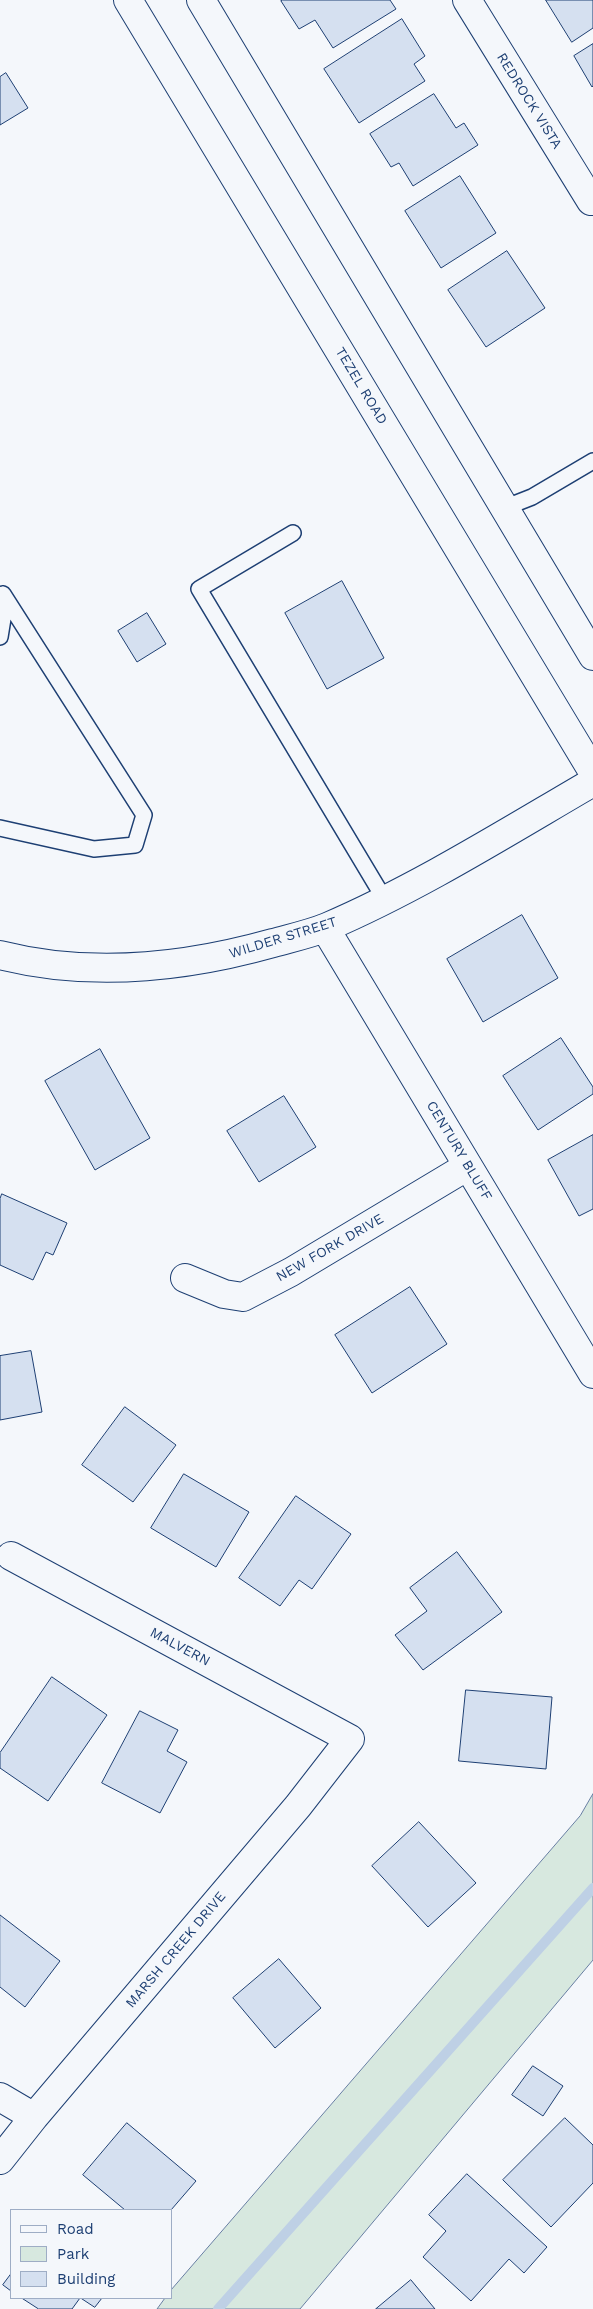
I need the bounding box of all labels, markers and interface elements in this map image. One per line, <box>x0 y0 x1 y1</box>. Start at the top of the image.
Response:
street label: REDROCK VISTA <box>493 50 565 152</box>
street label: TEZEL ROAD <box>331 344 391 428</box>
street label: WILDER STREET <box>227 914 339 962</box>
street label: CENTURY BLUFF <box>423 1098 495 1204</box>
street label: NEW FORK DRIVE <box>273 1210 387 1286</box>
street label: MALVERN <box>147 1624 213 1670</box>
street label: MARSH CREEK DRIVE <box>122 1888 230 2012</box>
legend <box>10 2209 172 2299</box>
text: Road <box>57 2220 94 2238</box>
text: Park <box>57 2245 89 2263</box>
text: Building <box>57 2270 115 2288</box>

